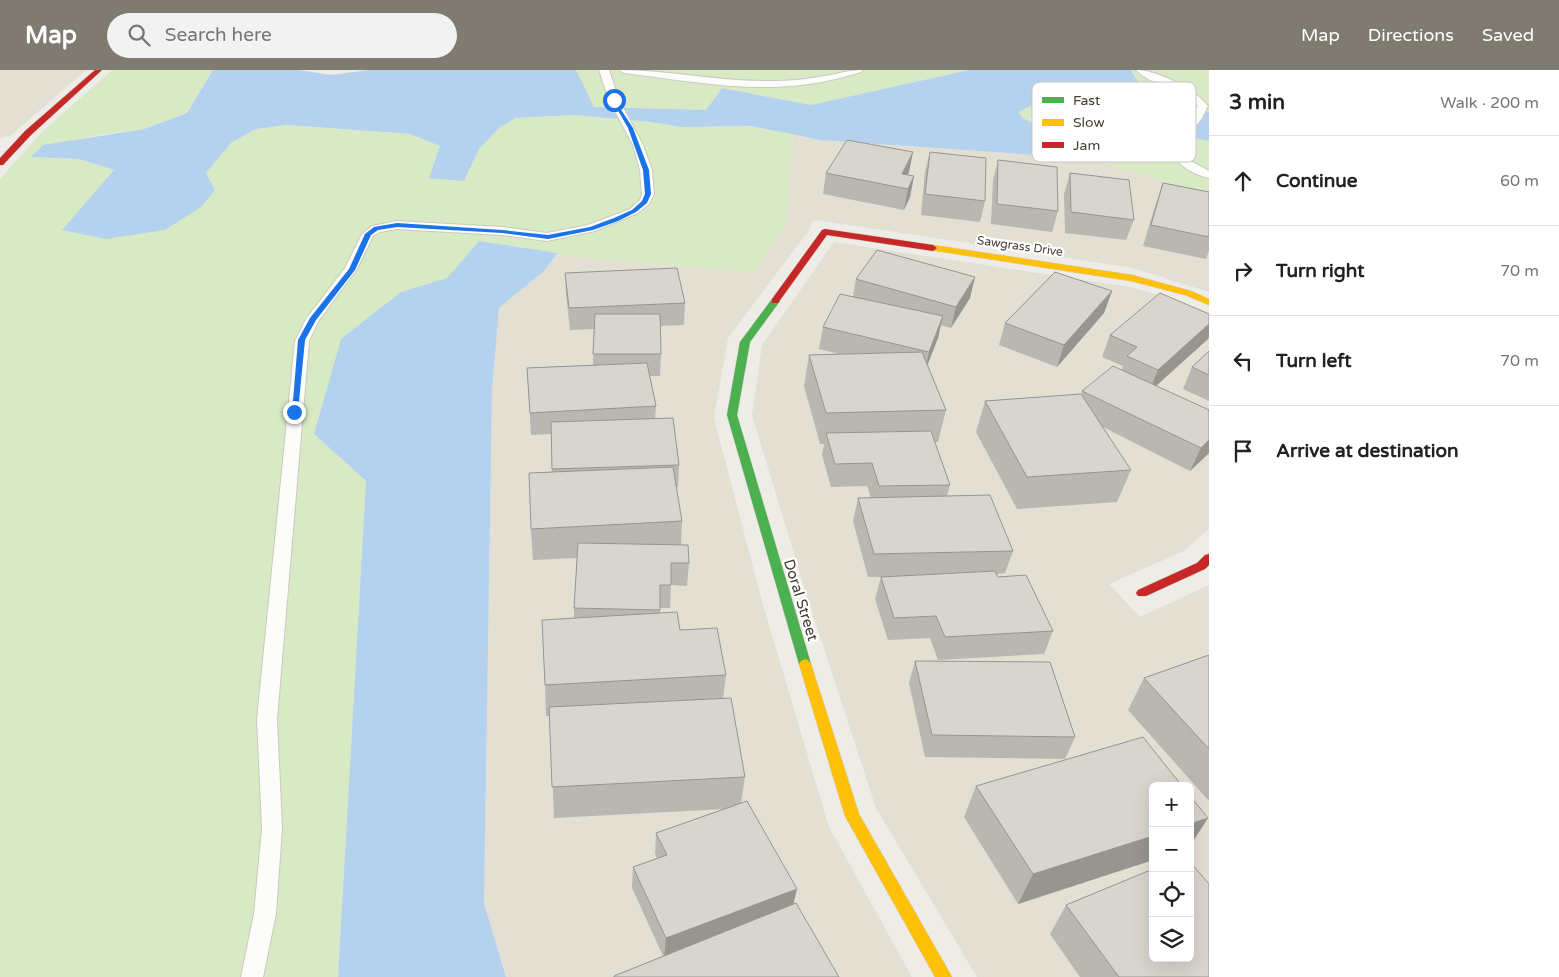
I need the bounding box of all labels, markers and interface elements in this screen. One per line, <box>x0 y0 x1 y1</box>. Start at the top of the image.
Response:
search box <box>107 13 457 58</box>
text: Map <box>25 21 77 50</box>
icon: search <box>125 21 153 49</box>
text: Search here <box>165 24 272 46</box>
text: Map <box>1301 24 1340 46</box>
text: Directions <box>1368 24 1454 46</box>
text: Saved <box>1482 24 1534 46</box>
legend <box>1032 82 1196 162</box>
route start <box>603 89 626 112</box>
text: 3 min <box>1229 90 1285 115</box>
text: Fast <box>1073 92 1101 109</box>
text: Walk · 200 m <box>1440 93 1539 113</box>
text: Slow <box>1073 114 1105 131</box>
text: Jam <box>1073 137 1100 154</box>
icon: ahead <box>1229 167 1257 195</box>
text: Continue <box>1276 170 1358 192</box>
text: 60 m <box>1500 171 1539 191</box>
street label: Sawgrass Drive <box>976 233 1064 259</box>
icon: right <box>1229 257 1257 285</box>
text: Turn right <box>1276 260 1364 282</box>
text: 70 m <box>1500 261 1539 281</box>
icon: left <box>1229 347 1257 375</box>
text: Turn left <box>1276 350 1352 372</box>
text: 70 m <box>1500 351 1539 371</box>
route end <box>283 401 306 424</box>
icon: arrive <box>1229 437 1257 465</box>
text: Arrive at destination <box>1276 440 1459 462</box>
street label: Doral Street <box>780 557 822 643</box>
map controls <box>1149 782 1194 962</box>
button: + <box>1149 782 1194 827</box>
button: − <box>1149 827 1194 872</box>
button: locate <box>1149 872 1194 917</box>
button: layers <box>1149 917 1194 962</box>

